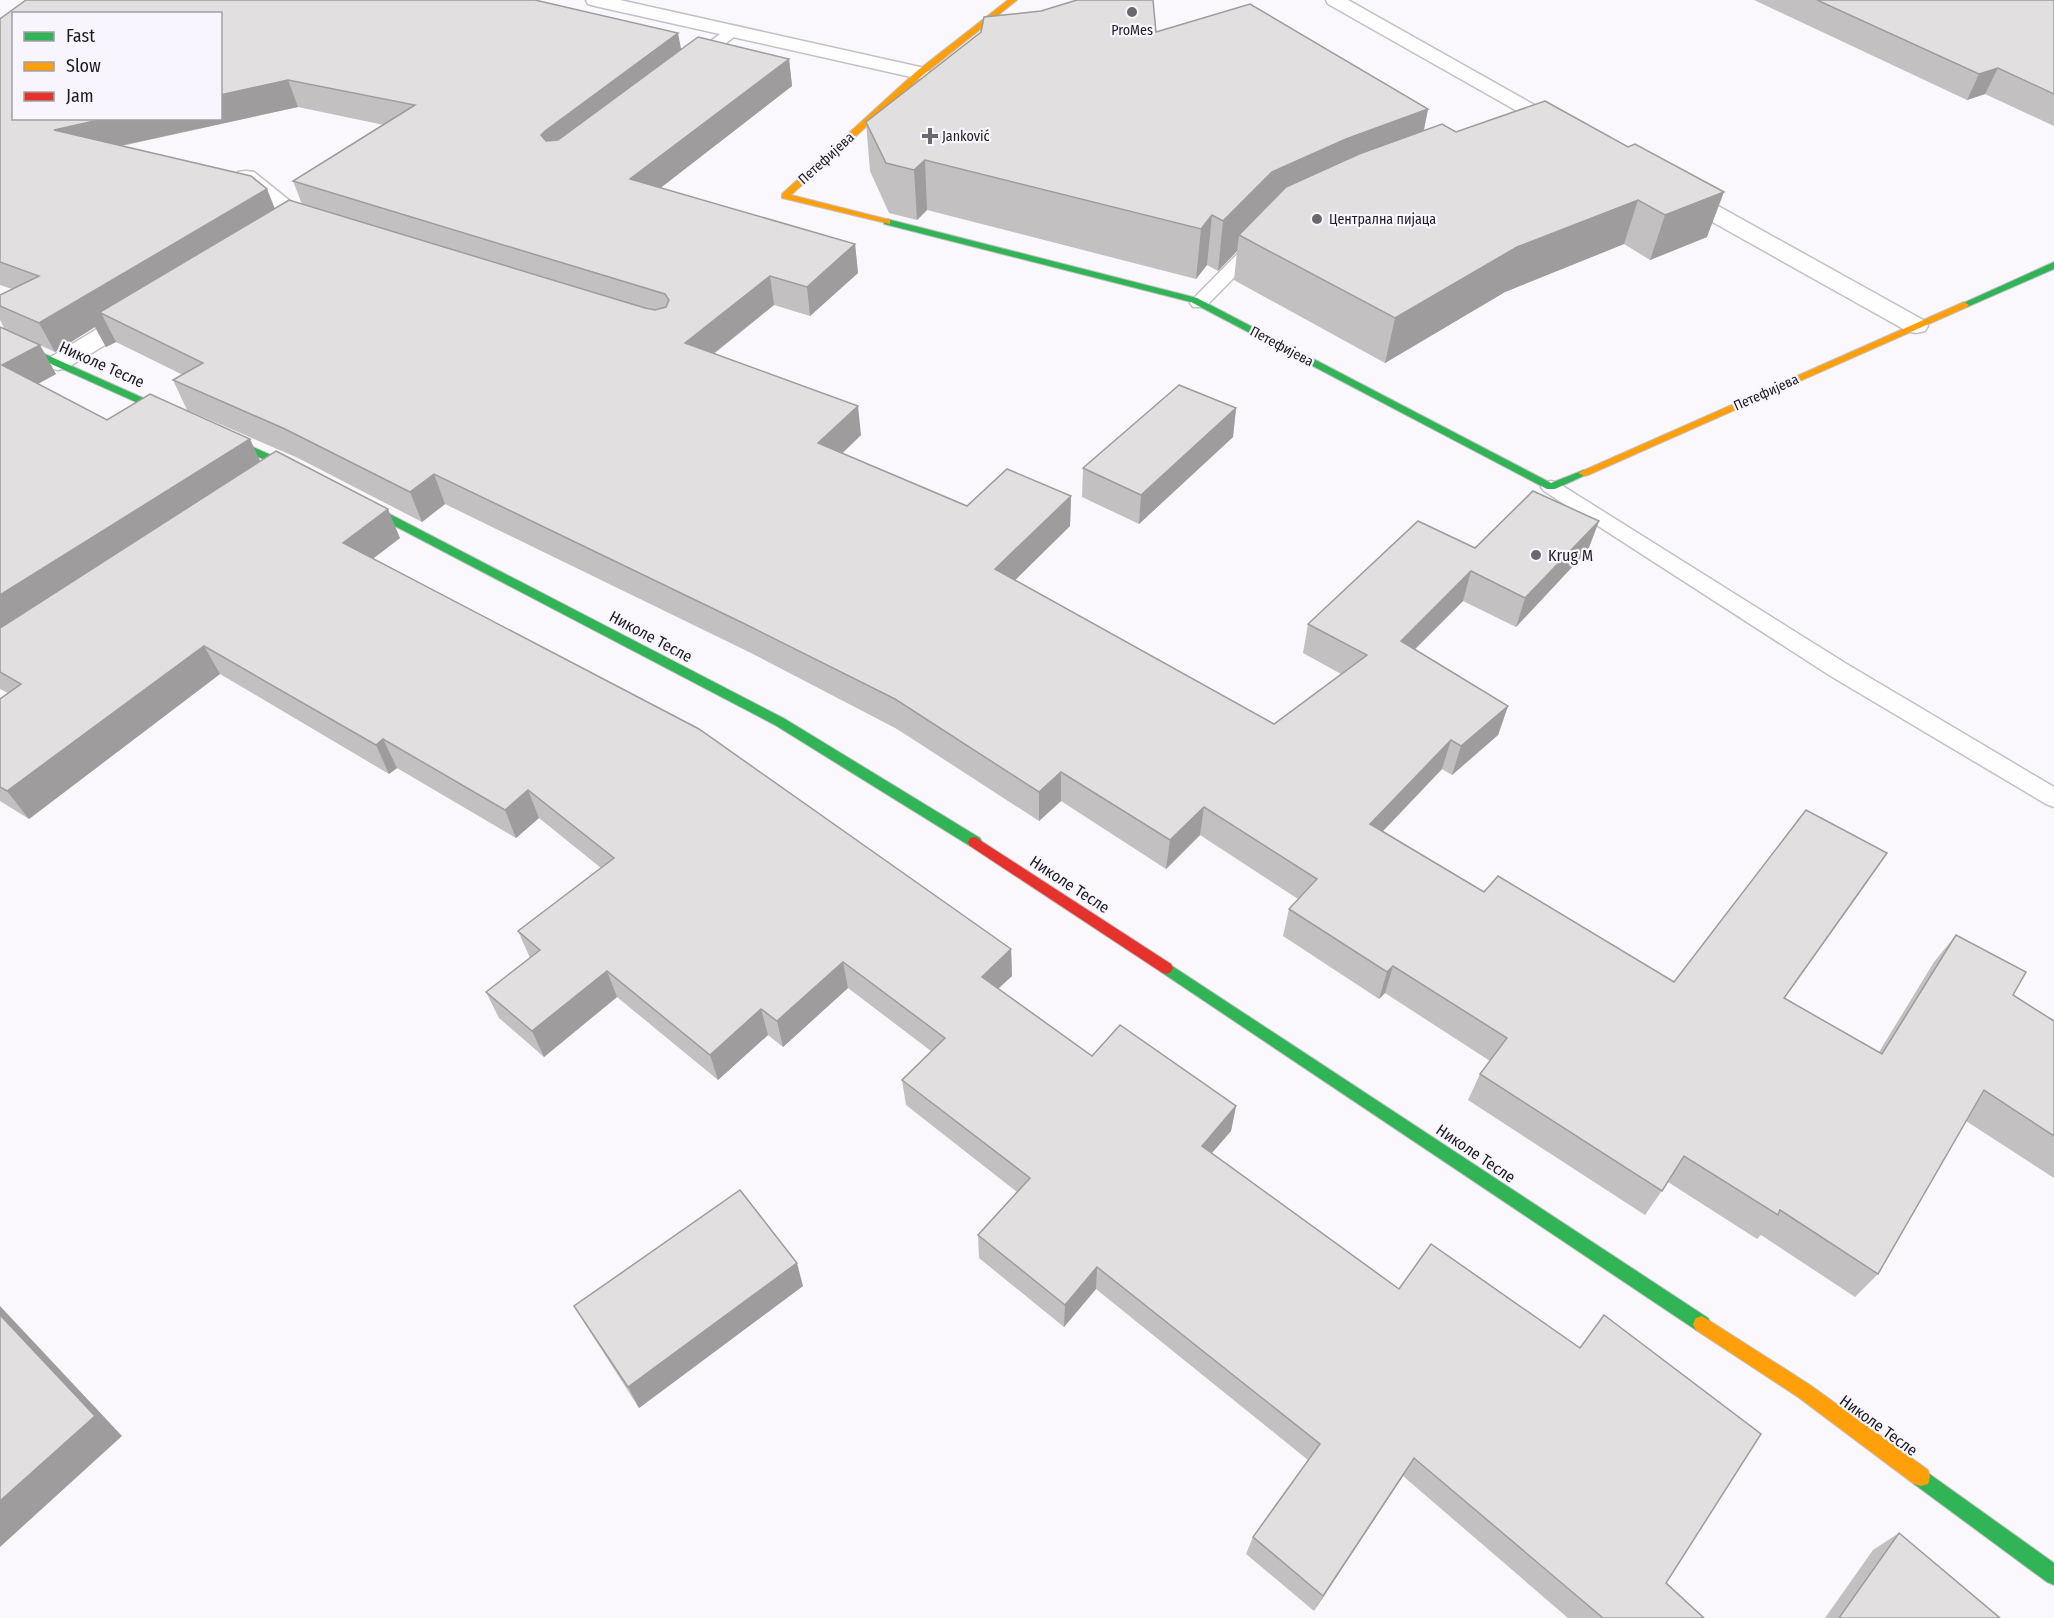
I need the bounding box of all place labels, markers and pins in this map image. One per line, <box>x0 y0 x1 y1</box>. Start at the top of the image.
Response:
marker: ProMes <box>1125 5 1139 19</box>
place label: ProMes <box>1111 22 1153 39</box>
place label: Janković <box>942 128 990 145</box>
marker: Janković <box>923 129 937 143</box>
place label: Централна пијаца <box>1329 211 1436 228</box>
marker: Централна пијаца <box>1310 212 1324 226</box>
place label: Krug M <box>1548 546 1593 565</box>
marker: Krug M <box>1529 548 1543 562</box>

